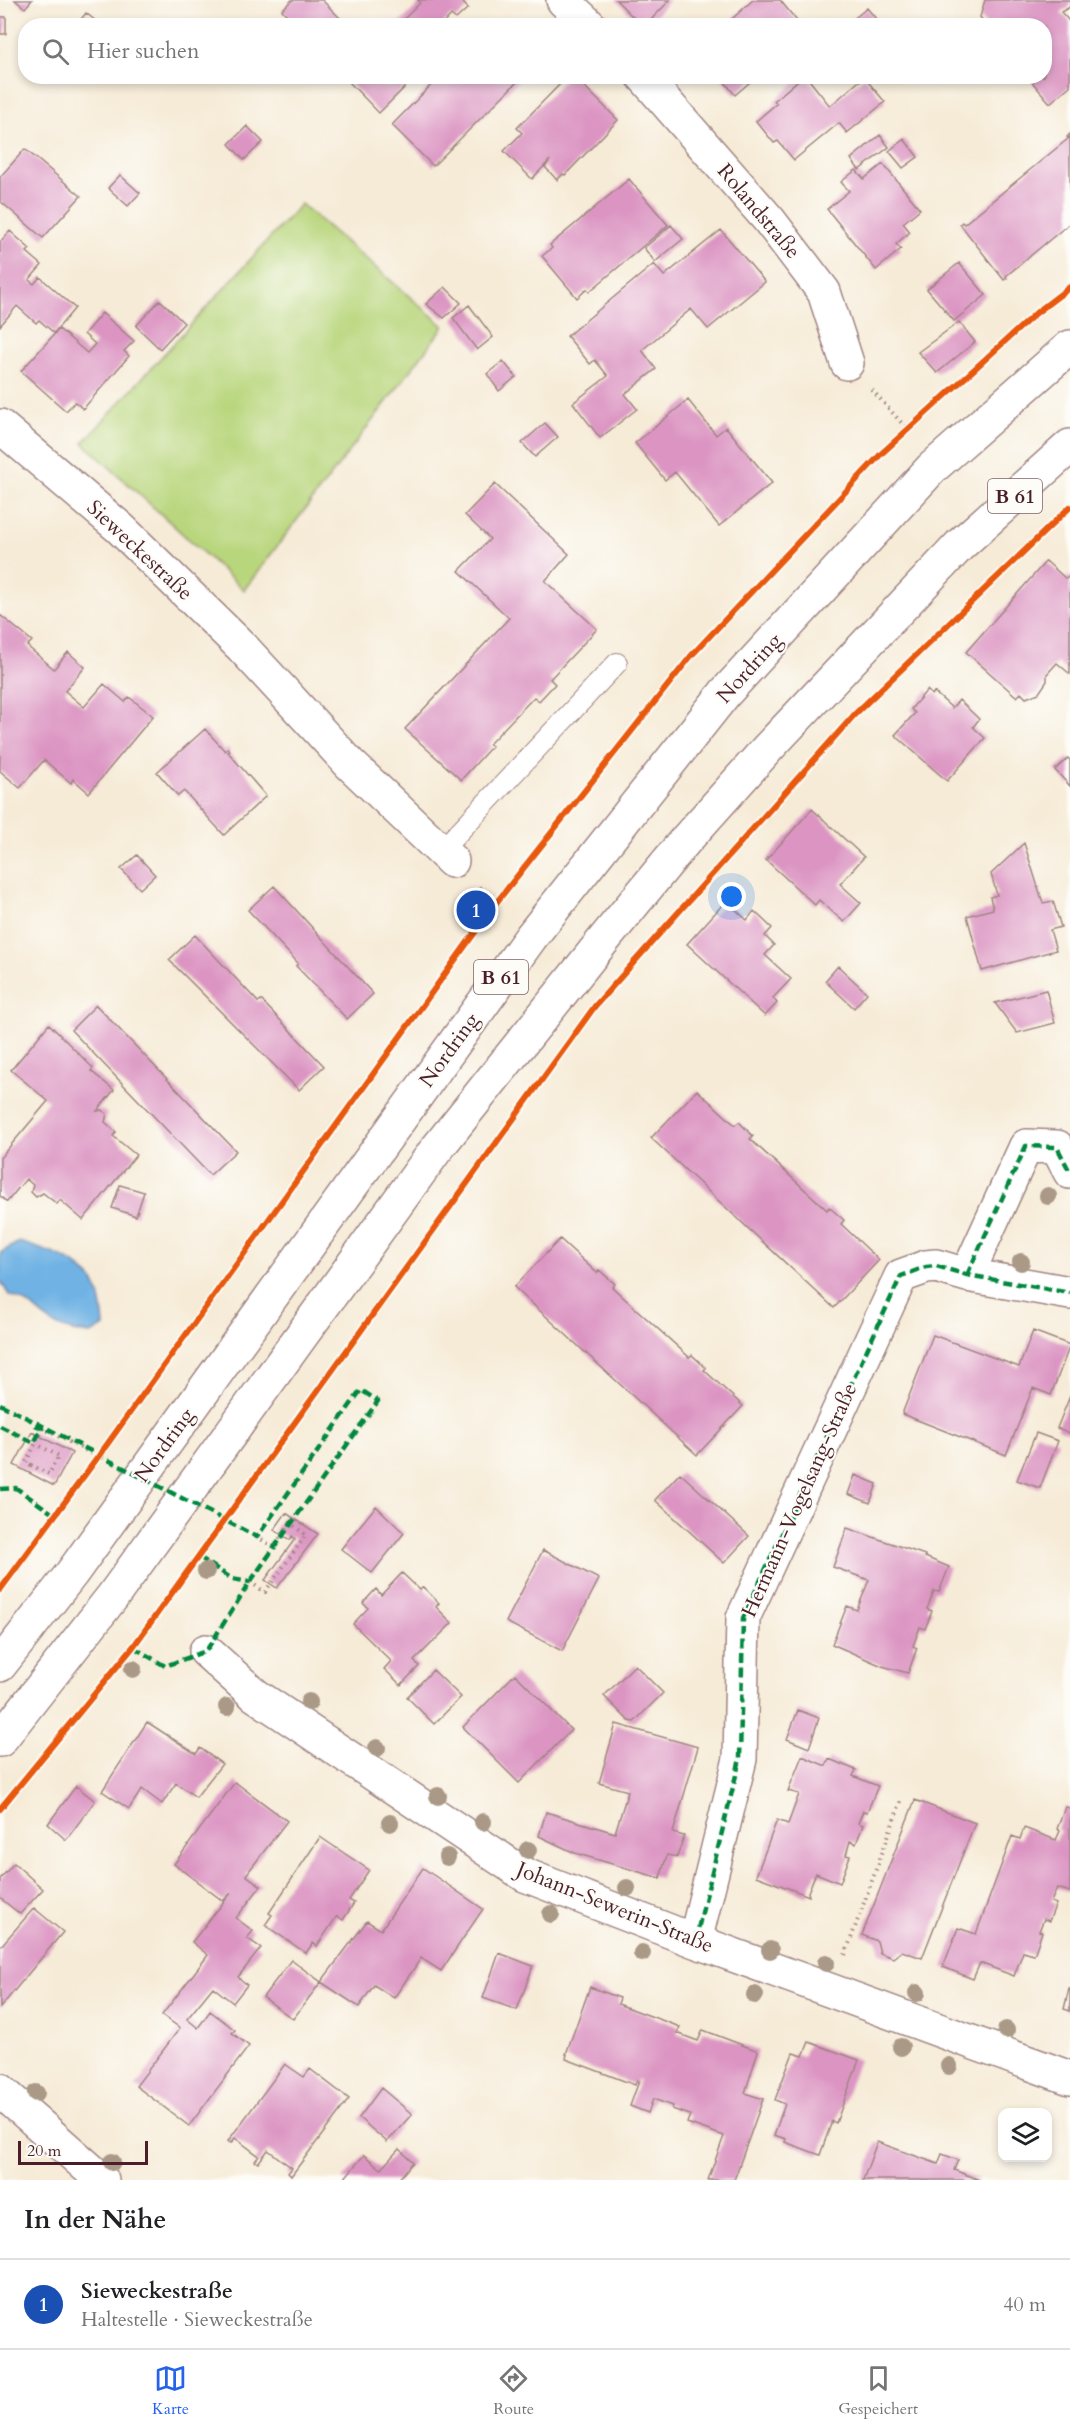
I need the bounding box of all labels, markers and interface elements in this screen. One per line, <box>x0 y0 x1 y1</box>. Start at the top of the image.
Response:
search box <box>18 18 1052 84</box>
icon: search <box>39 35 72 68</box>
text: Hier suchen <box>87 36 200 66</box>
street label: Rolandstraße <box>710 158 807 265</box>
road number: B 61 <box>988 479 1042 513</box>
street label: Sieweckestraße <box>80 494 199 607</box>
street label: Nordring <box>710 627 789 710</box>
your location <box>717 882 746 911</box>
pin: 1 <box>456 888 496 932</box>
road number: B 61 <box>474 960 528 994</box>
street label: Nordring <box>413 1007 486 1093</box>
street label: Hermann-Vogelsang-Straße <box>735 1379 864 1622</box>
street label: Nordring <box>128 1402 201 1488</box>
street label: Johann-Sewerin-Straße <box>509 1854 717 1960</box>
map controls <box>998 2108 1052 2162</box>
button: layers <box>998 2108 1052 2162</box>
scale bar <box>18 2138 148 2166</box>
text: 20 m <box>27 2140 61 2162</box>
text: In der Nähe <box>24 2202 166 2237</box>
text: Sieweckestraße <box>81 2276 233 2306</box>
text: 1 <box>38 2291 49 2318</box>
text: 40 m <box>1003 2291 1046 2318</box>
text: Haltestelle · Sieweckestraße <box>81 2306 313 2333</box>
tab: Karte <box>152 2362 189 2420</box>
tab: Route <box>493 2362 534 2420</box>
tab: Gespeichert <box>838 2362 918 2420</box>

